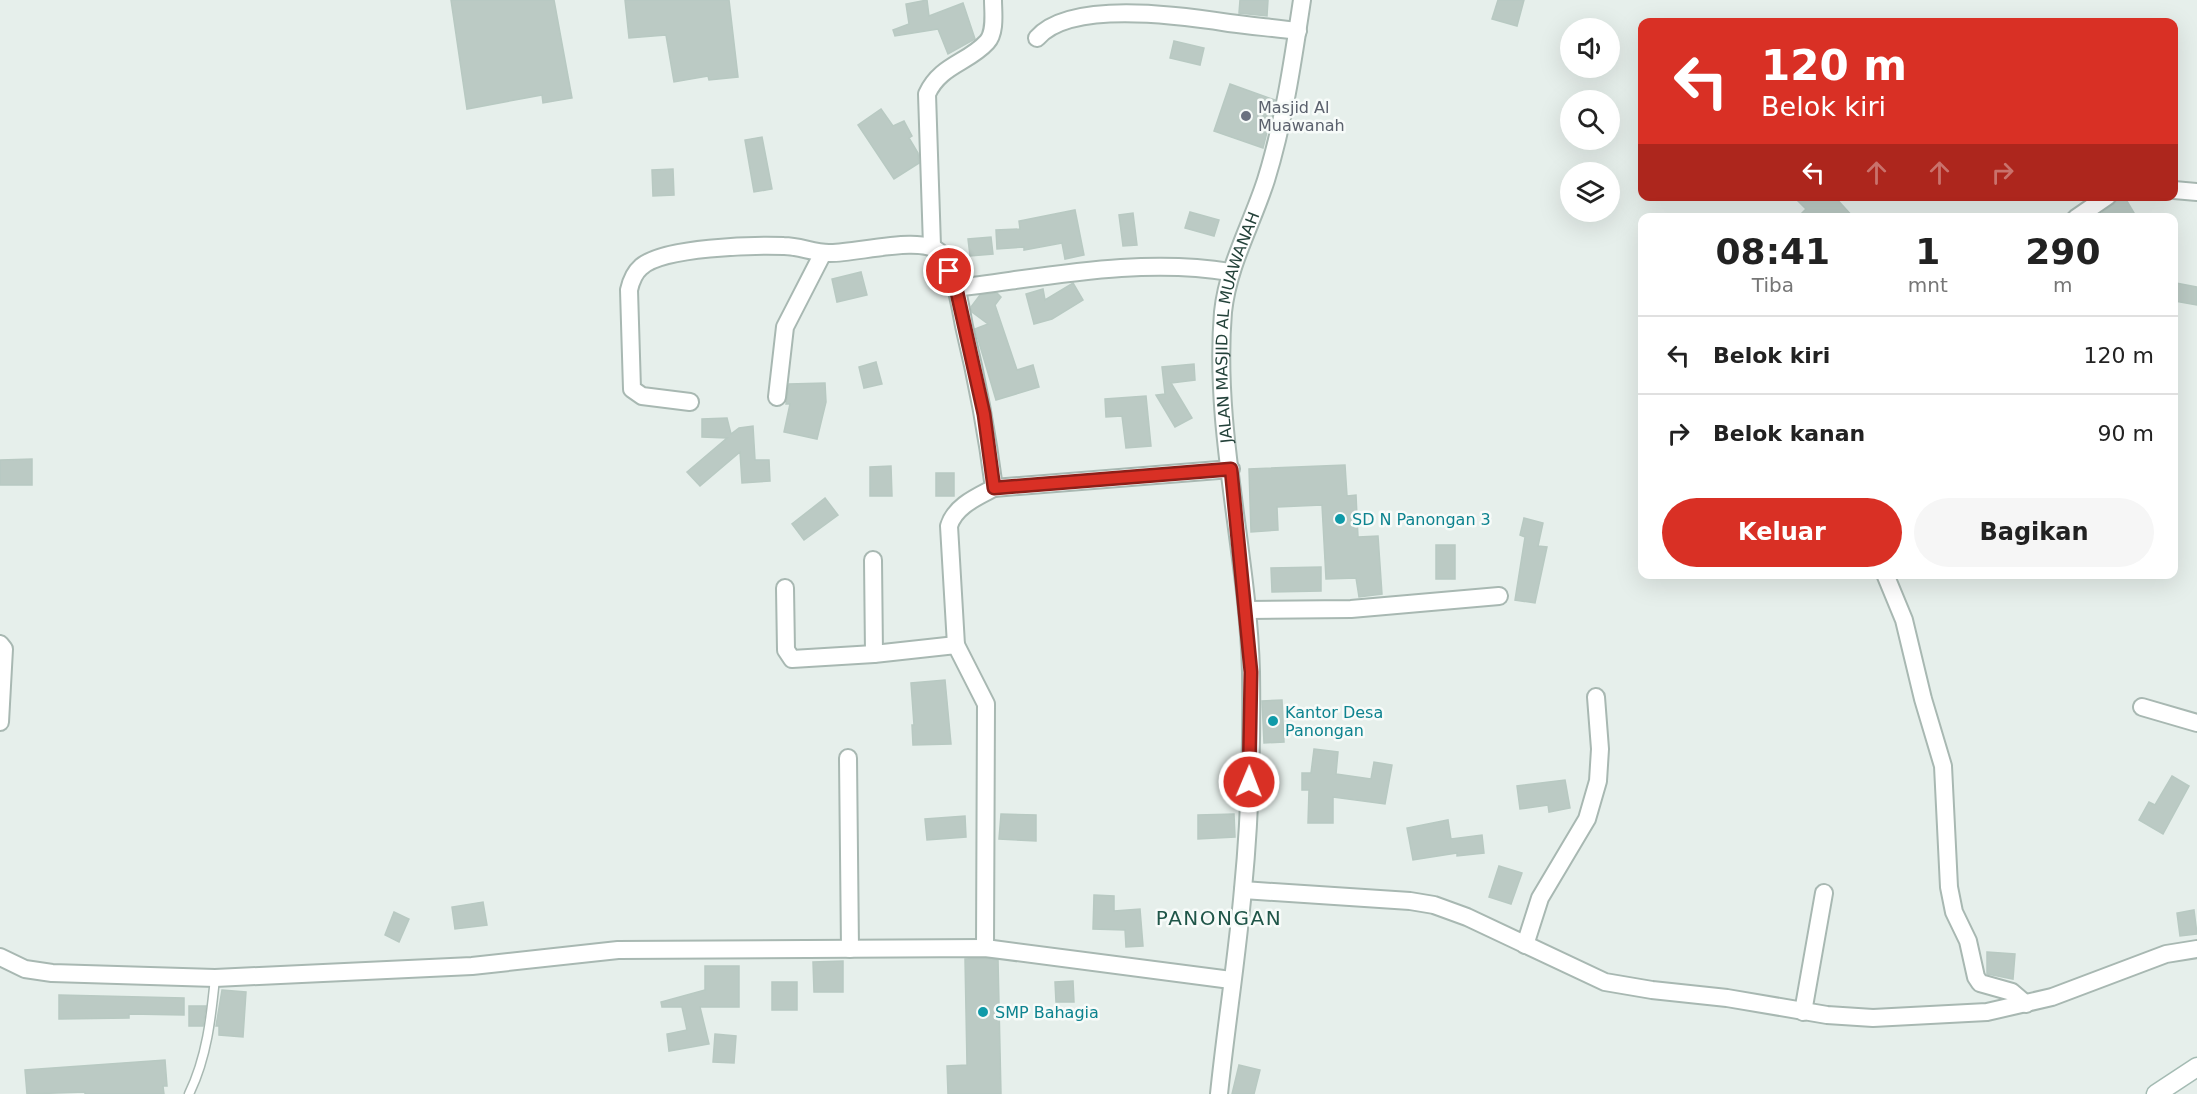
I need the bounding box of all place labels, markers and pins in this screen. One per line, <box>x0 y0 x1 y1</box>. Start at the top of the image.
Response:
place label: Masjid Al Muawanah <box>1258 98 1345 135</box>
marker: Masjid Al Muawanah <box>1239 109 1253 123</box>
pin <box>923 245 974 296</box>
place label: SD N Panongan 3 <box>1352 510 1491 529</box>
marker: SD N Panongan 3 <box>1333 512 1347 526</box>
place label: Kantor Desa Panongan <box>1285 703 1383 740</box>
marker: Kantor Desa Panongan <box>1266 714 1280 728</box>
place label: SMP Bahagia <box>995 1003 1099 1022</box>
marker: SMP Bahagia <box>976 1005 990 1019</box>

